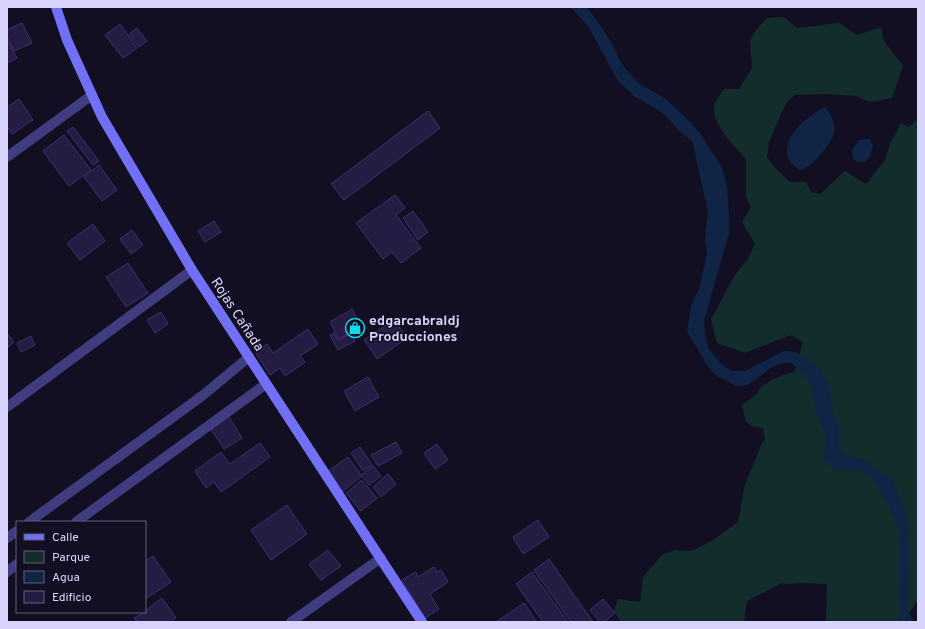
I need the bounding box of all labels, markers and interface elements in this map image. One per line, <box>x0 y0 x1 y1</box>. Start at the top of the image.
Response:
street label: Rojas Cañada <box>207 275 267 355</box>
place label: edgarcabraldj Producciones <box>369 313 460 346</box>
shop icon: edgarcabraldj Producciones <box>344 317 366 339</box>
legend <box>16 521 146 613</box>
text: Calle <box>52 530 79 546</box>
text: Parque <box>52 550 90 566</box>
text: Agua <box>52 570 80 586</box>
text: Edificio <box>52 590 92 606</box>

